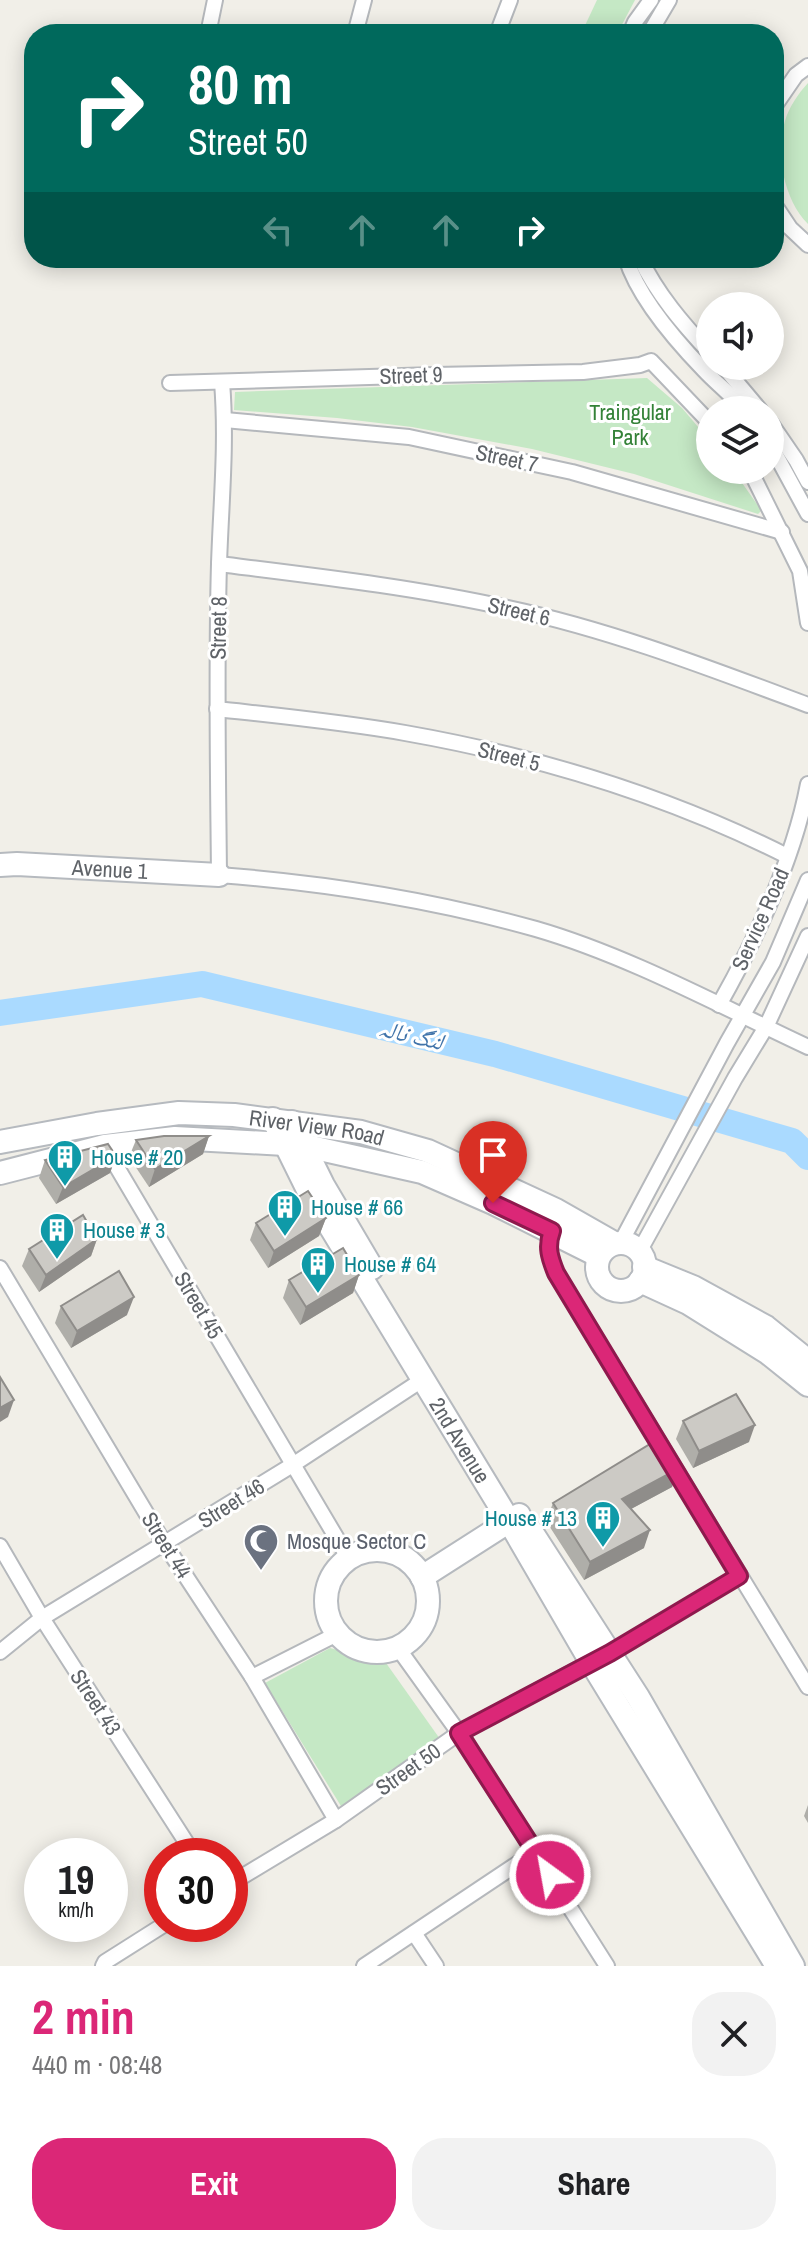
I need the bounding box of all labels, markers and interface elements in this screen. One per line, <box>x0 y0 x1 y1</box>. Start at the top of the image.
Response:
text: 80 m <box>188 46 293 121</box>
icon: right <box>56 56 160 160</box>
text: Street 50 <box>188 118 308 166</box>
icon: left <box>256 208 300 252</box>
icon: ahead <box>340 208 384 252</box>
icon: ahead <box>424 208 468 252</box>
icon: right <box>508 208 552 252</box>
map controls <box>696 292 784 484</box>
button: sound <box>696 292 784 380</box>
street label: Street 9 <box>379 359 443 391</box>
button: layers <box>696 396 784 484</box>
park label: Traingular Park <box>589 397 671 452</box>
street label: Street 7 <box>473 437 541 479</box>
street label: Street 6 <box>485 589 553 633</box>
street label: Street 8 <box>202 596 234 660</box>
street label: Street 5 <box>475 734 543 778</box>
street label: Avenue 1 <box>70 852 149 886</box>
street label: Service Road <box>724 863 796 975</box>
water label: لنگ نالہ <box>376 1011 449 1058</box>
street label: River View Road <box>247 1102 388 1153</box>
pin <box>459 1121 527 1203</box>
icon: arrive <box>471 1133 515 1177</box>
building icon: House # 20 <box>46 1138 84 1188</box>
place label: House # 20 <box>91 1142 183 1172</box>
building icon: House # 66 <box>266 1188 304 1238</box>
place label: House # 66 <box>311 1192 403 1222</box>
building icon: House # 3 <box>38 1211 76 1261</box>
place label: House # 3 <box>83 1215 165 1245</box>
building icon: House # 64 <box>299 1245 337 1295</box>
place label: House # 64 <box>344 1249 436 1279</box>
street label: Street 45 <box>167 1266 231 1344</box>
street label: 2nd Avenue <box>422 1392 498 1489</box>
street label: Street 46 <box>192 1471 270 1535</box>
building icon: House # 13 <box>584 1499 622 1549</box>
place label: House # 13 <box>485 1503 577 1533</box>
street label: Street 44 <box>135 1506 199 1584</box>
mosque icon: Mosque Sector C <box>242 1522 280 1572</box>
place label: Mosque Sector C <box>287 1526 426 1556</box>
street label: Street 43 <box>63 1663 129 1741</box>
street label: Street 50 <box>369 1736 447 1802</box>
position arrow <box>508 1833 592 1917</box>
speed limit sign: 30 <box>144 1838 248 1942</box>
text: 19 <box>58 1853 94 1906</box>
text: km/h <box>58 1896 94 1923</box>
text: 2 min <box>32 1984 135 2049</box>
button: close <box>692 1992 776 2076</box>
text: 440 m · 08:48 <box>32 2047 162 2082</box>
button: Exit <box>32 2138 396 2230</box>
button: Share <box>412 2138 776 2230</box>

